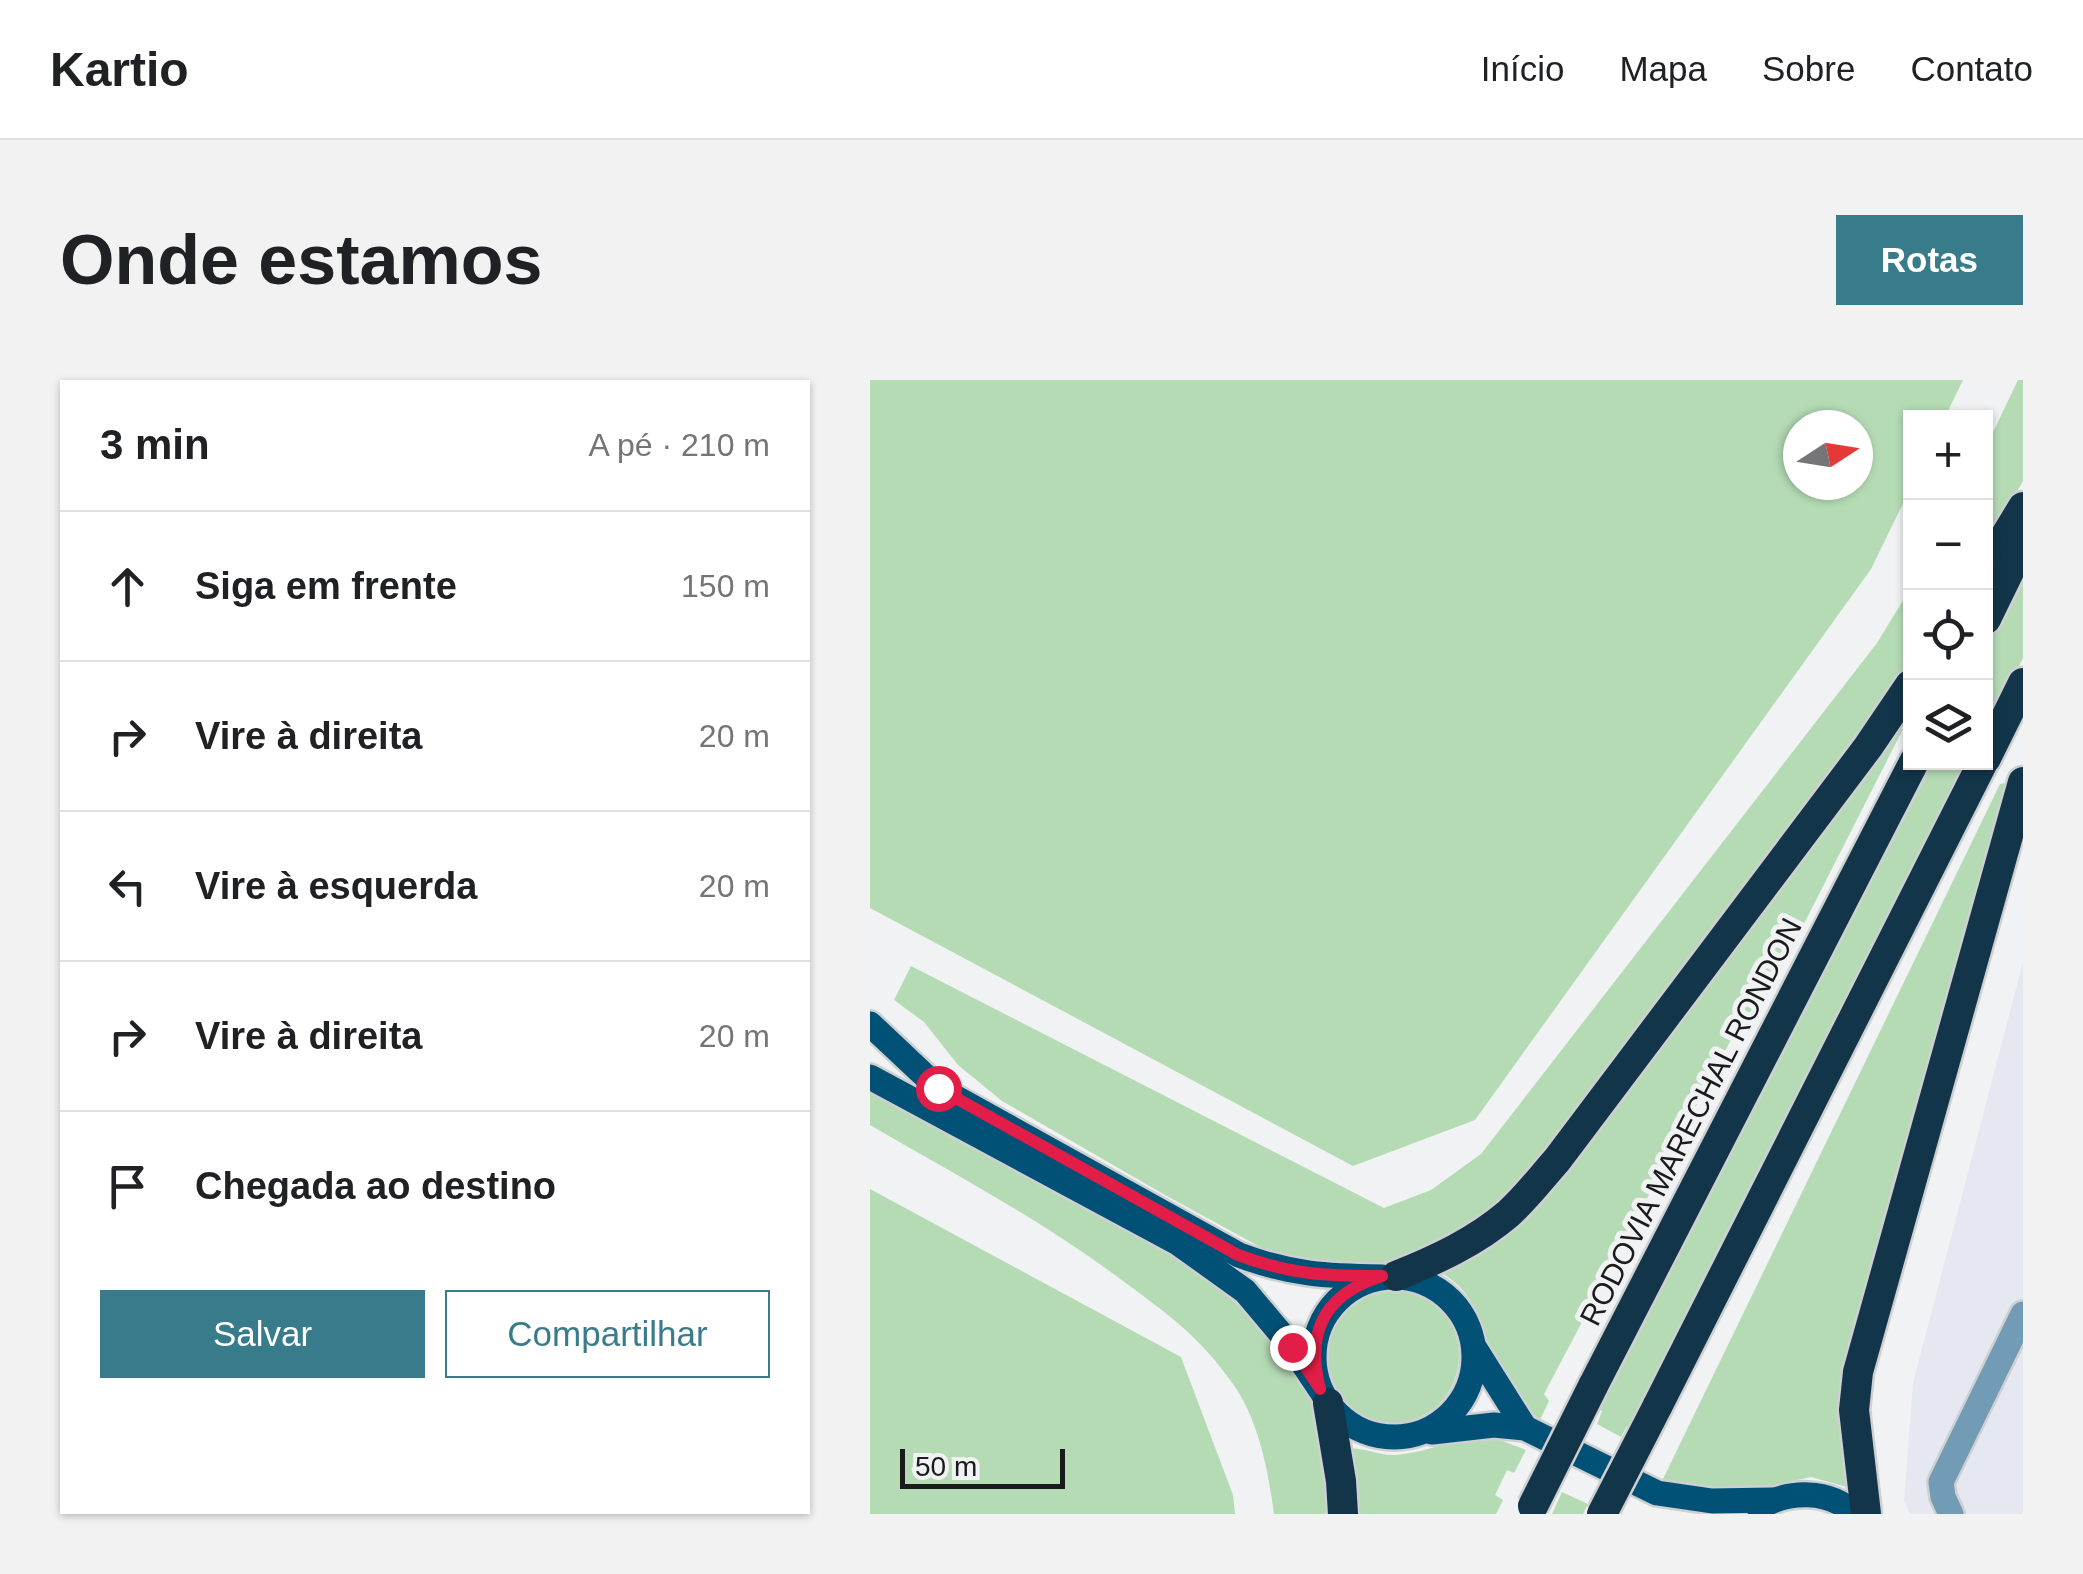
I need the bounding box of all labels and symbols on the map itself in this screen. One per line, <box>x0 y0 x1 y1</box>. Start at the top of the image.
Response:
north arrow <box>1783 410 1873 500</box>
street label: RODOVIA MARECHAL RONDON <box>1573 913 1808 1331</box>
route start <box>916 1066 962 1112</box>
route end <box>1270 1325 1316 1371</box>
scale bar <box>900 1444 1065 1488</box>

